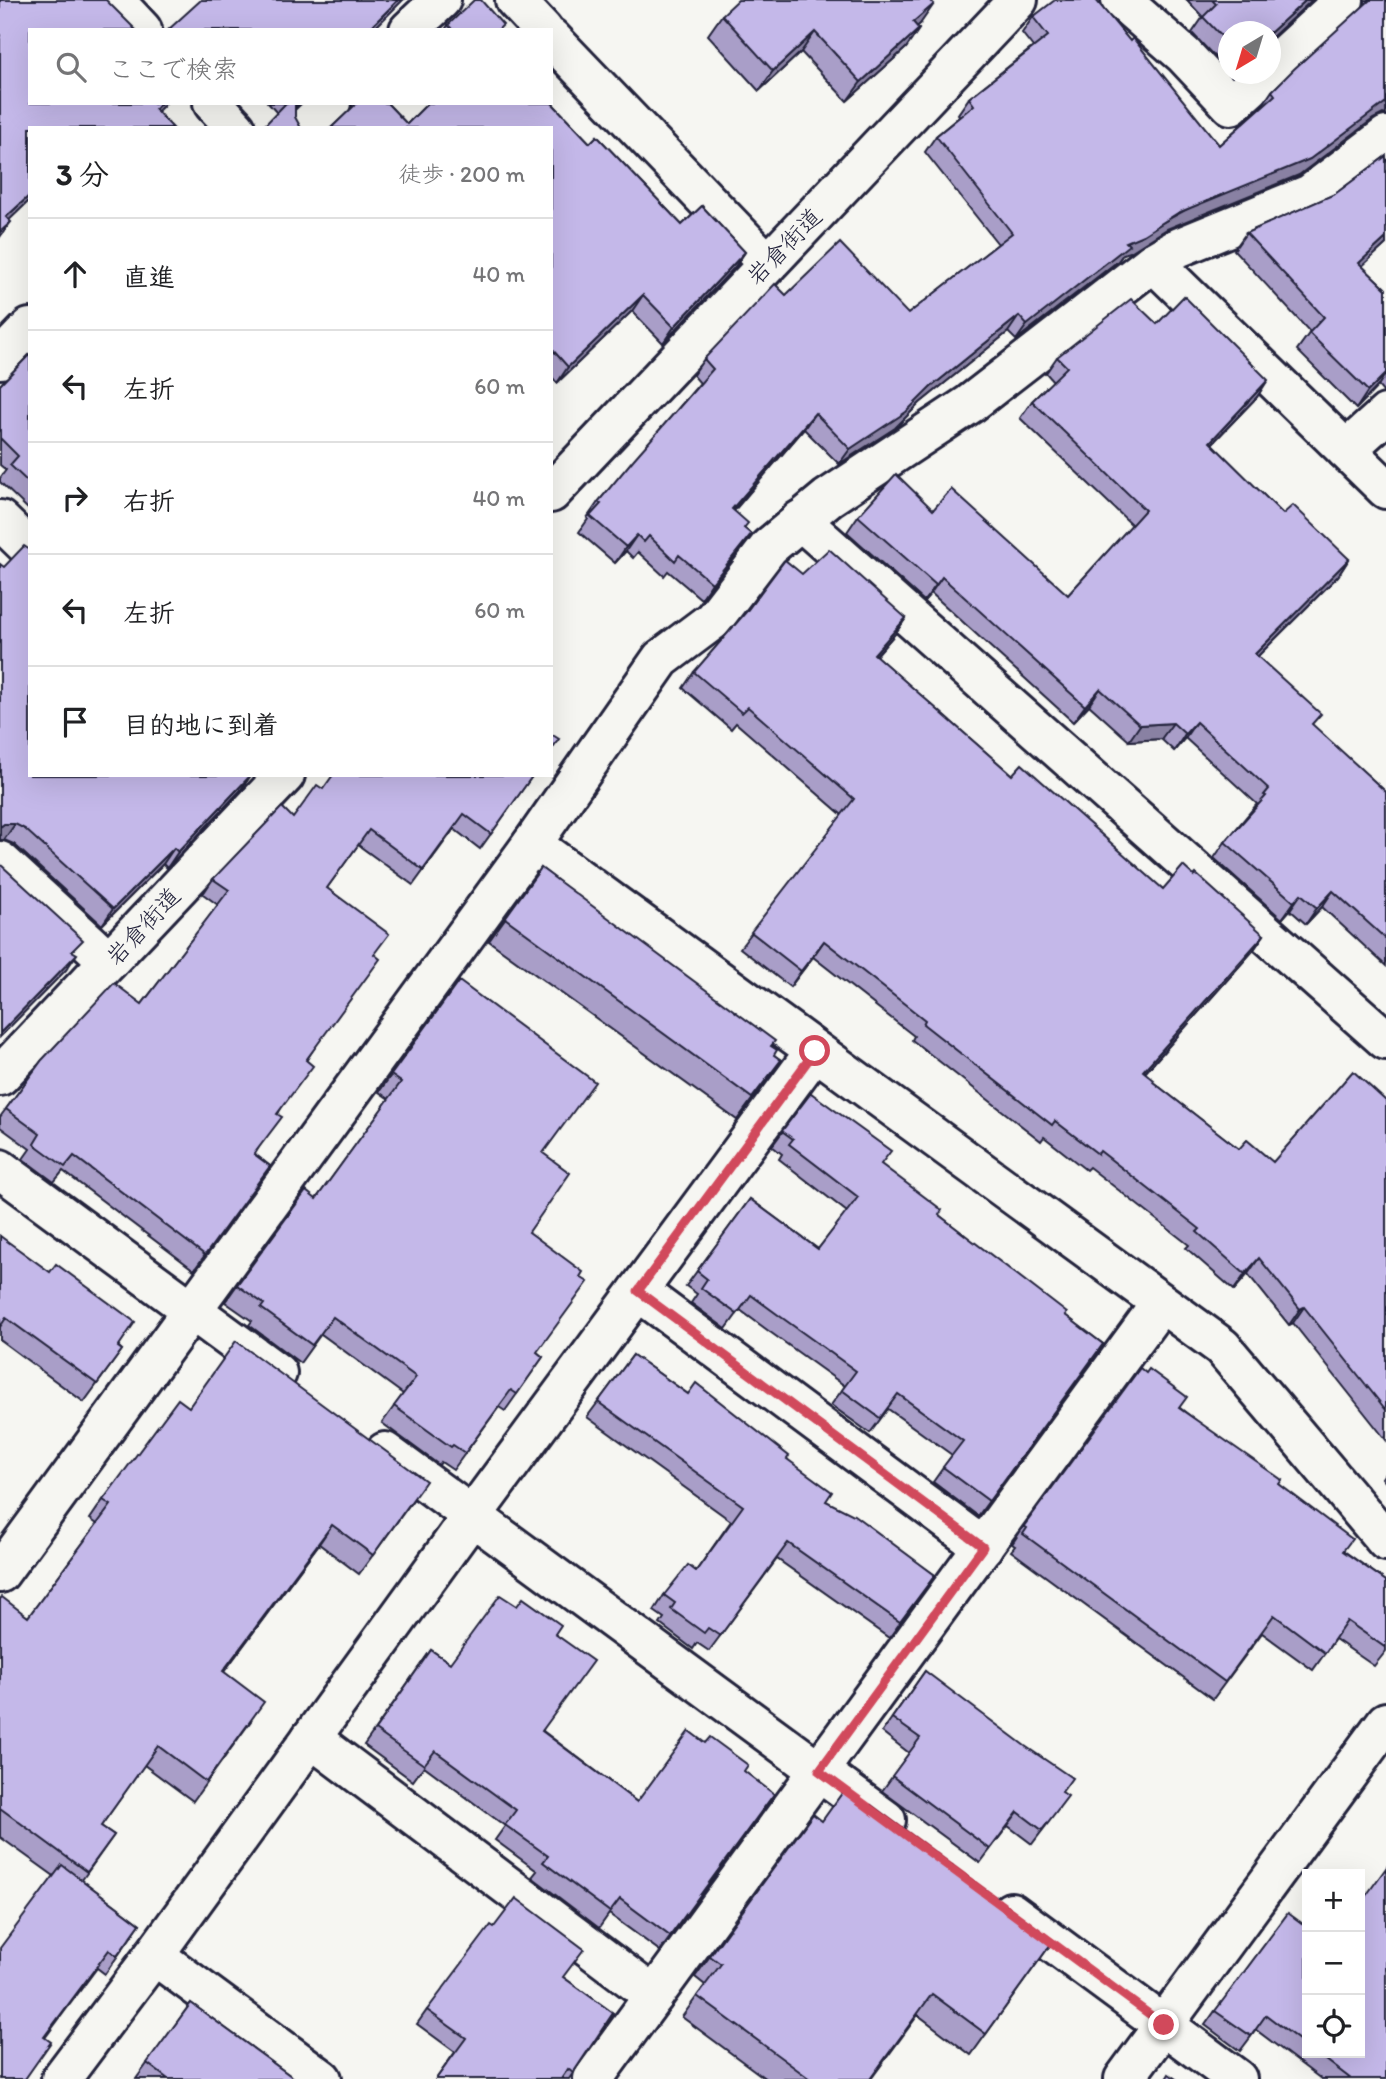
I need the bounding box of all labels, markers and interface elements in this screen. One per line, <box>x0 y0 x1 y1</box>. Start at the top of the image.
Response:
north arrow <box>1218 21 1281 84</box>
search box <box>28 28 553 105</box>
icon: search <box>52 48 90 86</box>
text: ここで検索 <box>108 53 238 85</box>
text: 3 分 <box>56 156 109 193</box>
text: 徒歩 · 200 m <box>398 160 525 188</box>
street label: 岩倉街道 <box>740 201 828 291</box>
icon: ahead <box>56 255 94 293</box>
text: 40 m <box>472 260 525 288</box>
text: 直進 <box>123 261 175 293</box>
icon: left <box>56 367 94 405</box>
text: 60 m <box>474 372 525 400</box>
text: 左折 <box>123 373 175 405</box>
icon: right <box>56 479 94 517</box>
text: 40 m <box>472 484 525 512</box>
text: 右折 <box>123 485 175 517</box>
icon: left <box>56 591 94 629</box>
text: 60 m <box>474 596 525 624</box>
text: 左折 <box>123 597 175 629</box>
icon: arrive <box>56 703 94 741</box>
text: 目的地に到着 <box>123 709 279 741</box>
street label: 岩倉街道 <box>100 881 186 971</box>
route start <box>799 1035 830 1066</box>
map controls <box>1302 1869 1365 2058</box>
button: + <box>1302 1869 1365 1932</box>
button: − <box>1302 1932 1365 1995</box>
button: locate <box>1302 1995 1365 2058</box>
route end <box>1148 2009 1179 2040</box>

